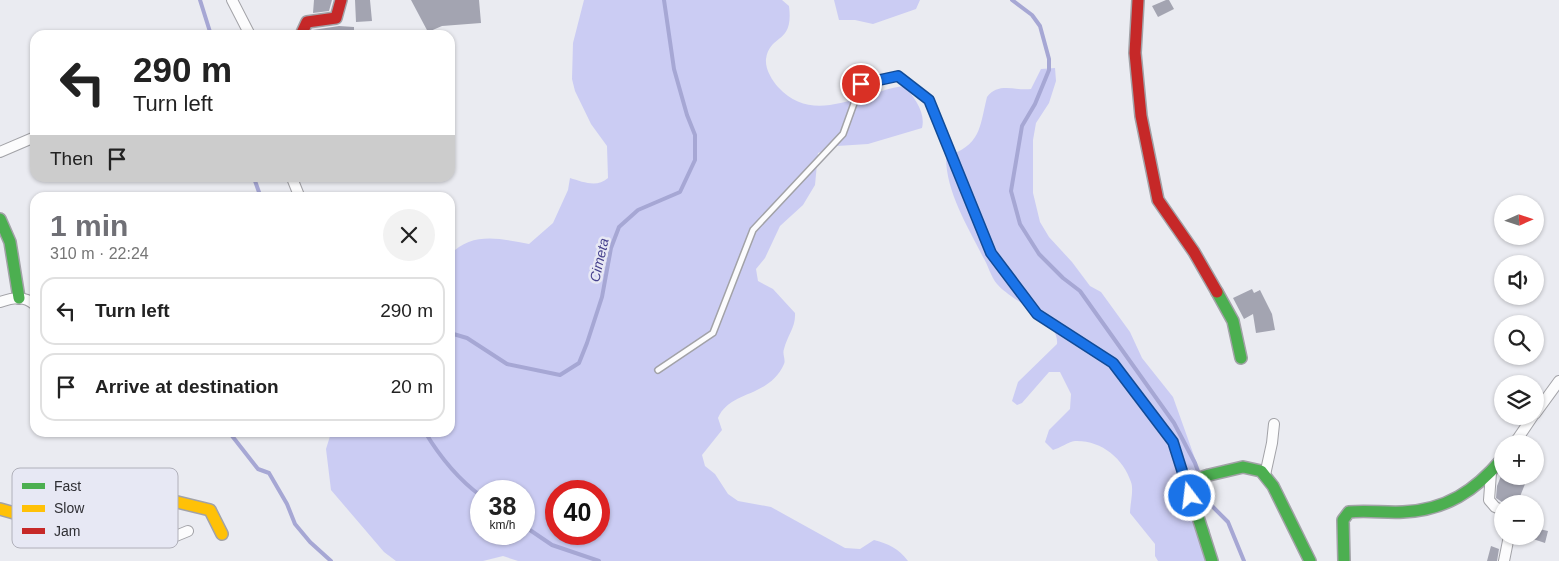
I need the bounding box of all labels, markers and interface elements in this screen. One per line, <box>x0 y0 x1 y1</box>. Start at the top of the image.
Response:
icon: left <box>50 50 115 115</box>
text: 290 m <box>133 50 232 89</box>
pin <box>840 63 882 105</box>
icon: arrive <box>847 70 875 98</box>
text: Turn left <box>133 91 213 116</box>
icon: arrive <box>103 145 131 173</box>
text: Then <box>50 148 93 169</box>
north arrow <box>1494 195 1544 245</box>
map controls <box>1494 195 1544 545</box>
text: 1 min <box>50 209 128 242</box>
button: close <box>383 209 435 261</box>
water label: Cimeta <box>586 236 612 283</box>
text: 310 m · 22:24 <box>50 245 149 262</box>
button: sound <box>1494 255 1544 305</box>
icon: left <box>52 297 80 325</box>
text: Turn left <box>95 300 170 321</box>
text: 290 m <box>380 300 433 321</box>
button: search <box>1494 315 1544 365</box>
icon: arrive <box>52 373 80 401</box>
button: layers <box>1494 375 1544 425</box>
text: Arrive at destination <box>95 376 279 397</box>
text: 20 m <box>391 376 433 397</box>
button: + <box>1494 435 1544 485</box>
legend <box>12 468 178 548</box>
position arrow <box>1163 469 1215 521</box>
text: Fast <box>54 478 81 494</box>
speed limit sign: 40 <box>545 480 610 545</box>
text: 38 <box>489 492 516 520</box>
button: − <box>1494 495 1544 545</box>
text: Slow <box>54 500 85 516</box>
text: km/h <box>489 518 516 532</box>
text: Jam <box>54 523 80 539</box>

